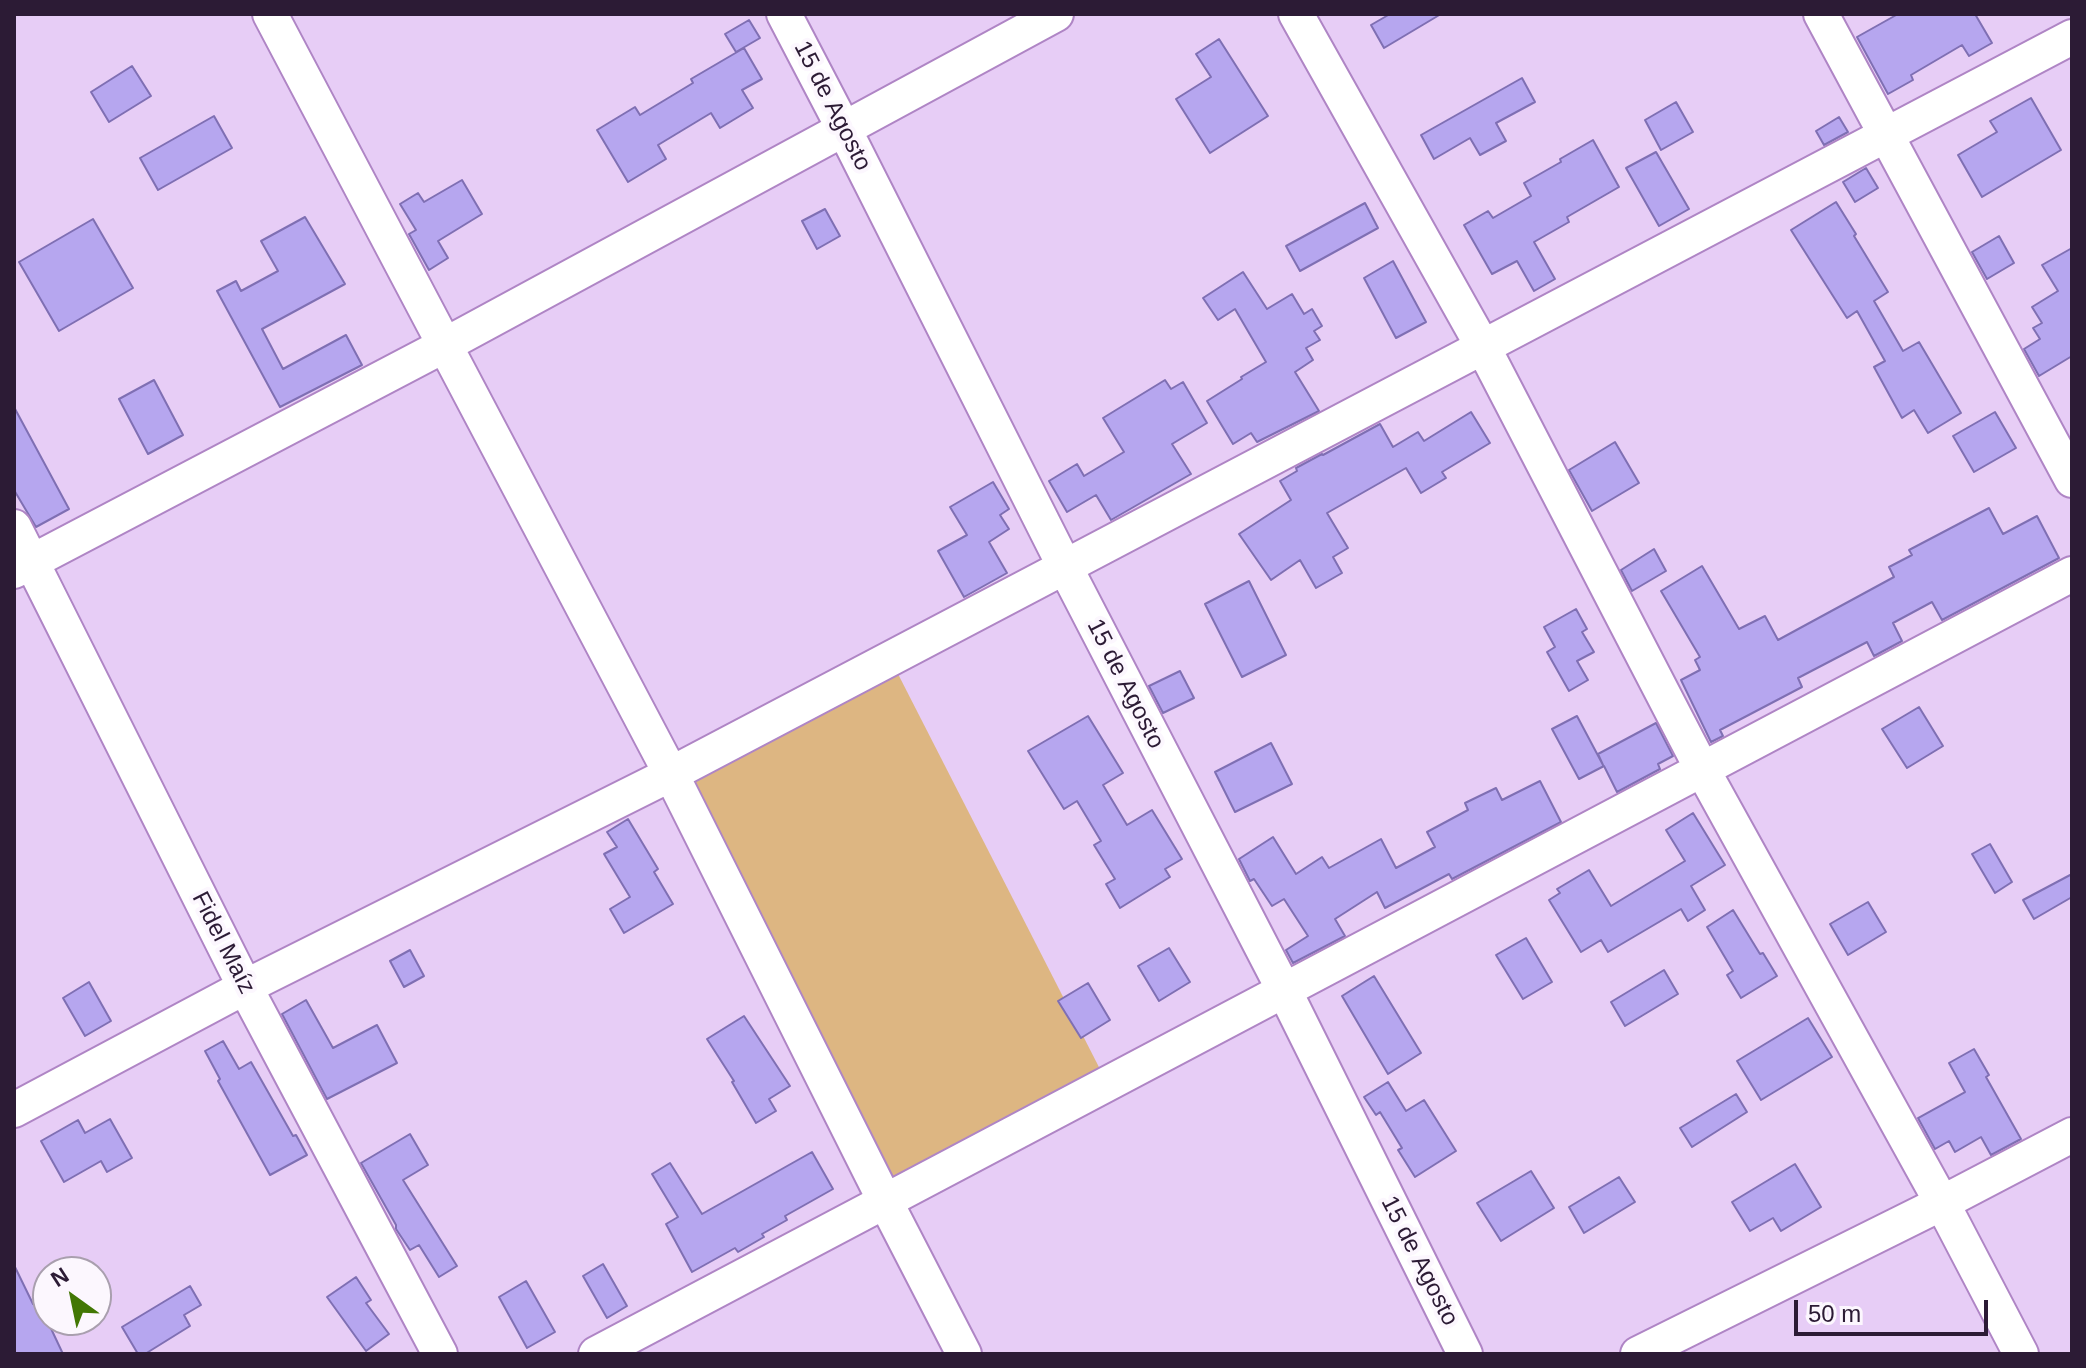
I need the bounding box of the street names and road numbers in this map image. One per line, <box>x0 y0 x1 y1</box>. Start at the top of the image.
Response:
street label: 15 de Agosto <box>787 36 877 176</box>
street label: 15 de Agosto <box>1080 614 1170 754</box>
street label: Fidel Maíz <box>185 887 261 999</box>
street label: 15 de Agosto <box>1374 1191 1464 1331</box>

